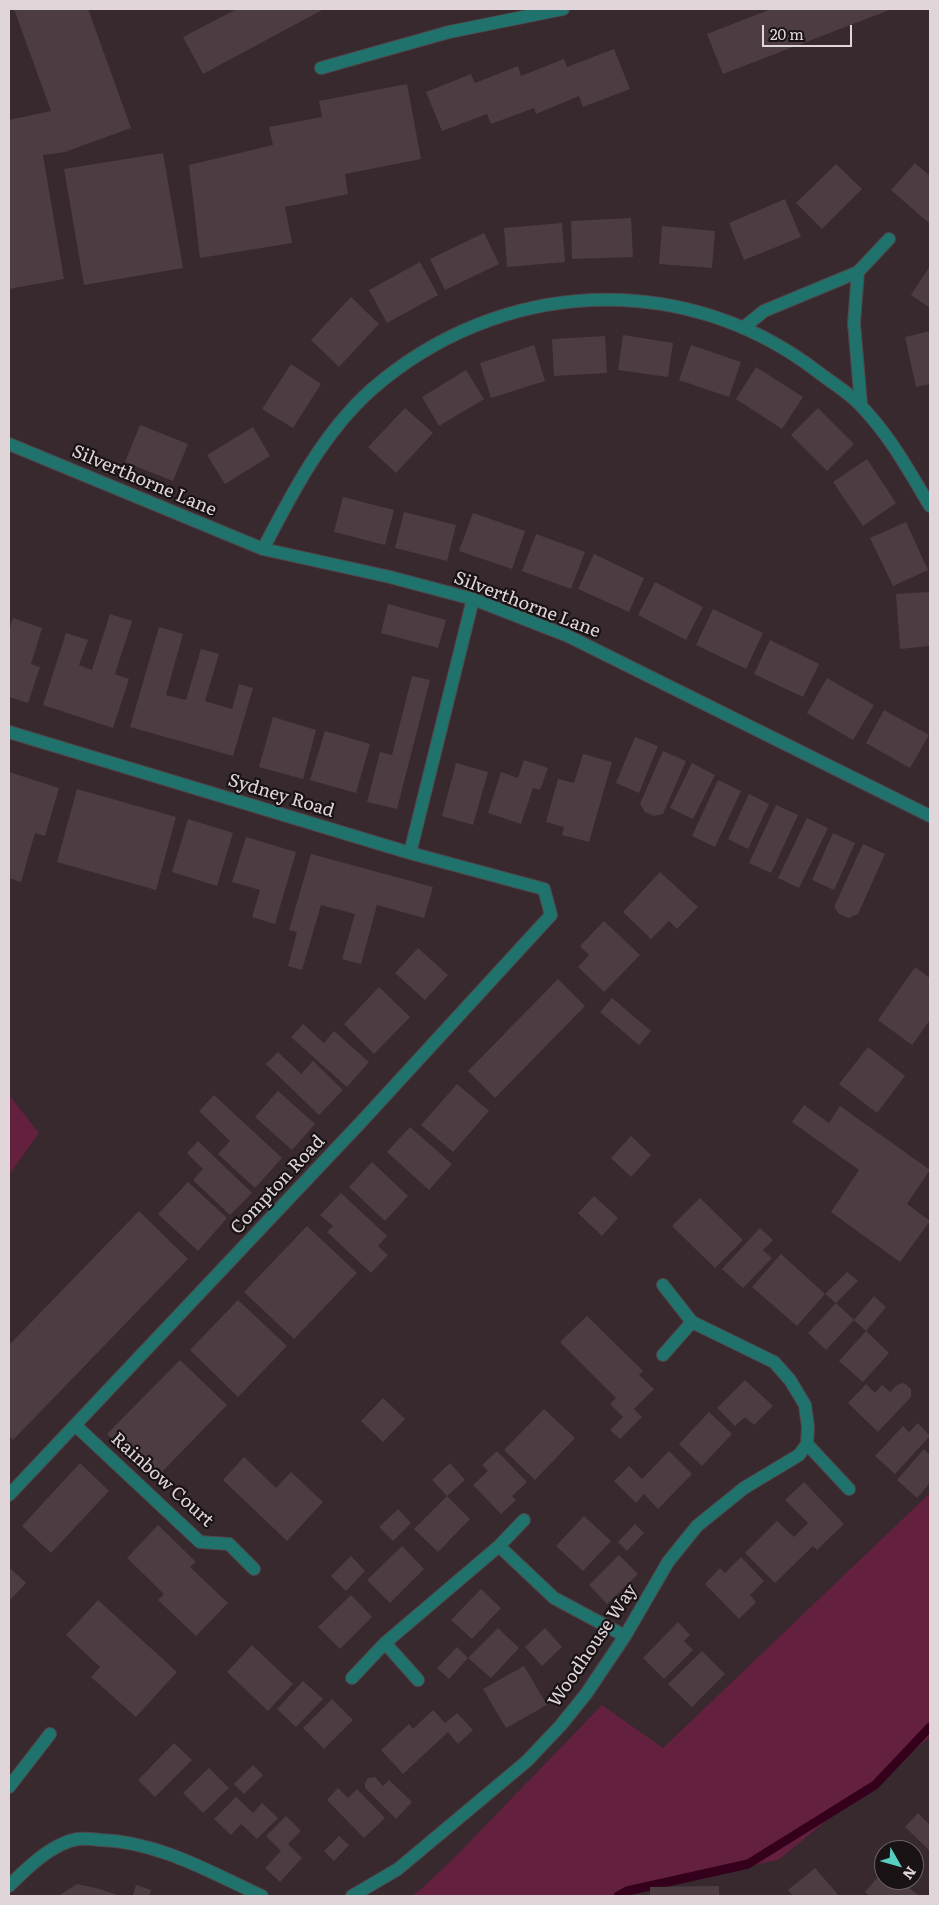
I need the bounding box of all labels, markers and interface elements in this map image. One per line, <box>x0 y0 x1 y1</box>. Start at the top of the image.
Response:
scale bar <box>764 15 854 47</box>
text: 20 m <box>770 22 804 45</box>
street label: Silverthorne Lane <box>68 441 220 521</box>
street label: Silverthorne Lane <box>451 567 603 643</box>
street label: Sydney Road <box>225 770 337 822</box>
street label: Compton Road <box>227 1131 329 1239</box>
street label: Rainbow Court <box>106 1428 218 1532</box>
street label: Woodhouse Way <box>544 1581 642 1711</box>
north arrow <box>874 1840 924 1890</box>
text: N <box>899 1863 922 1884</box>

